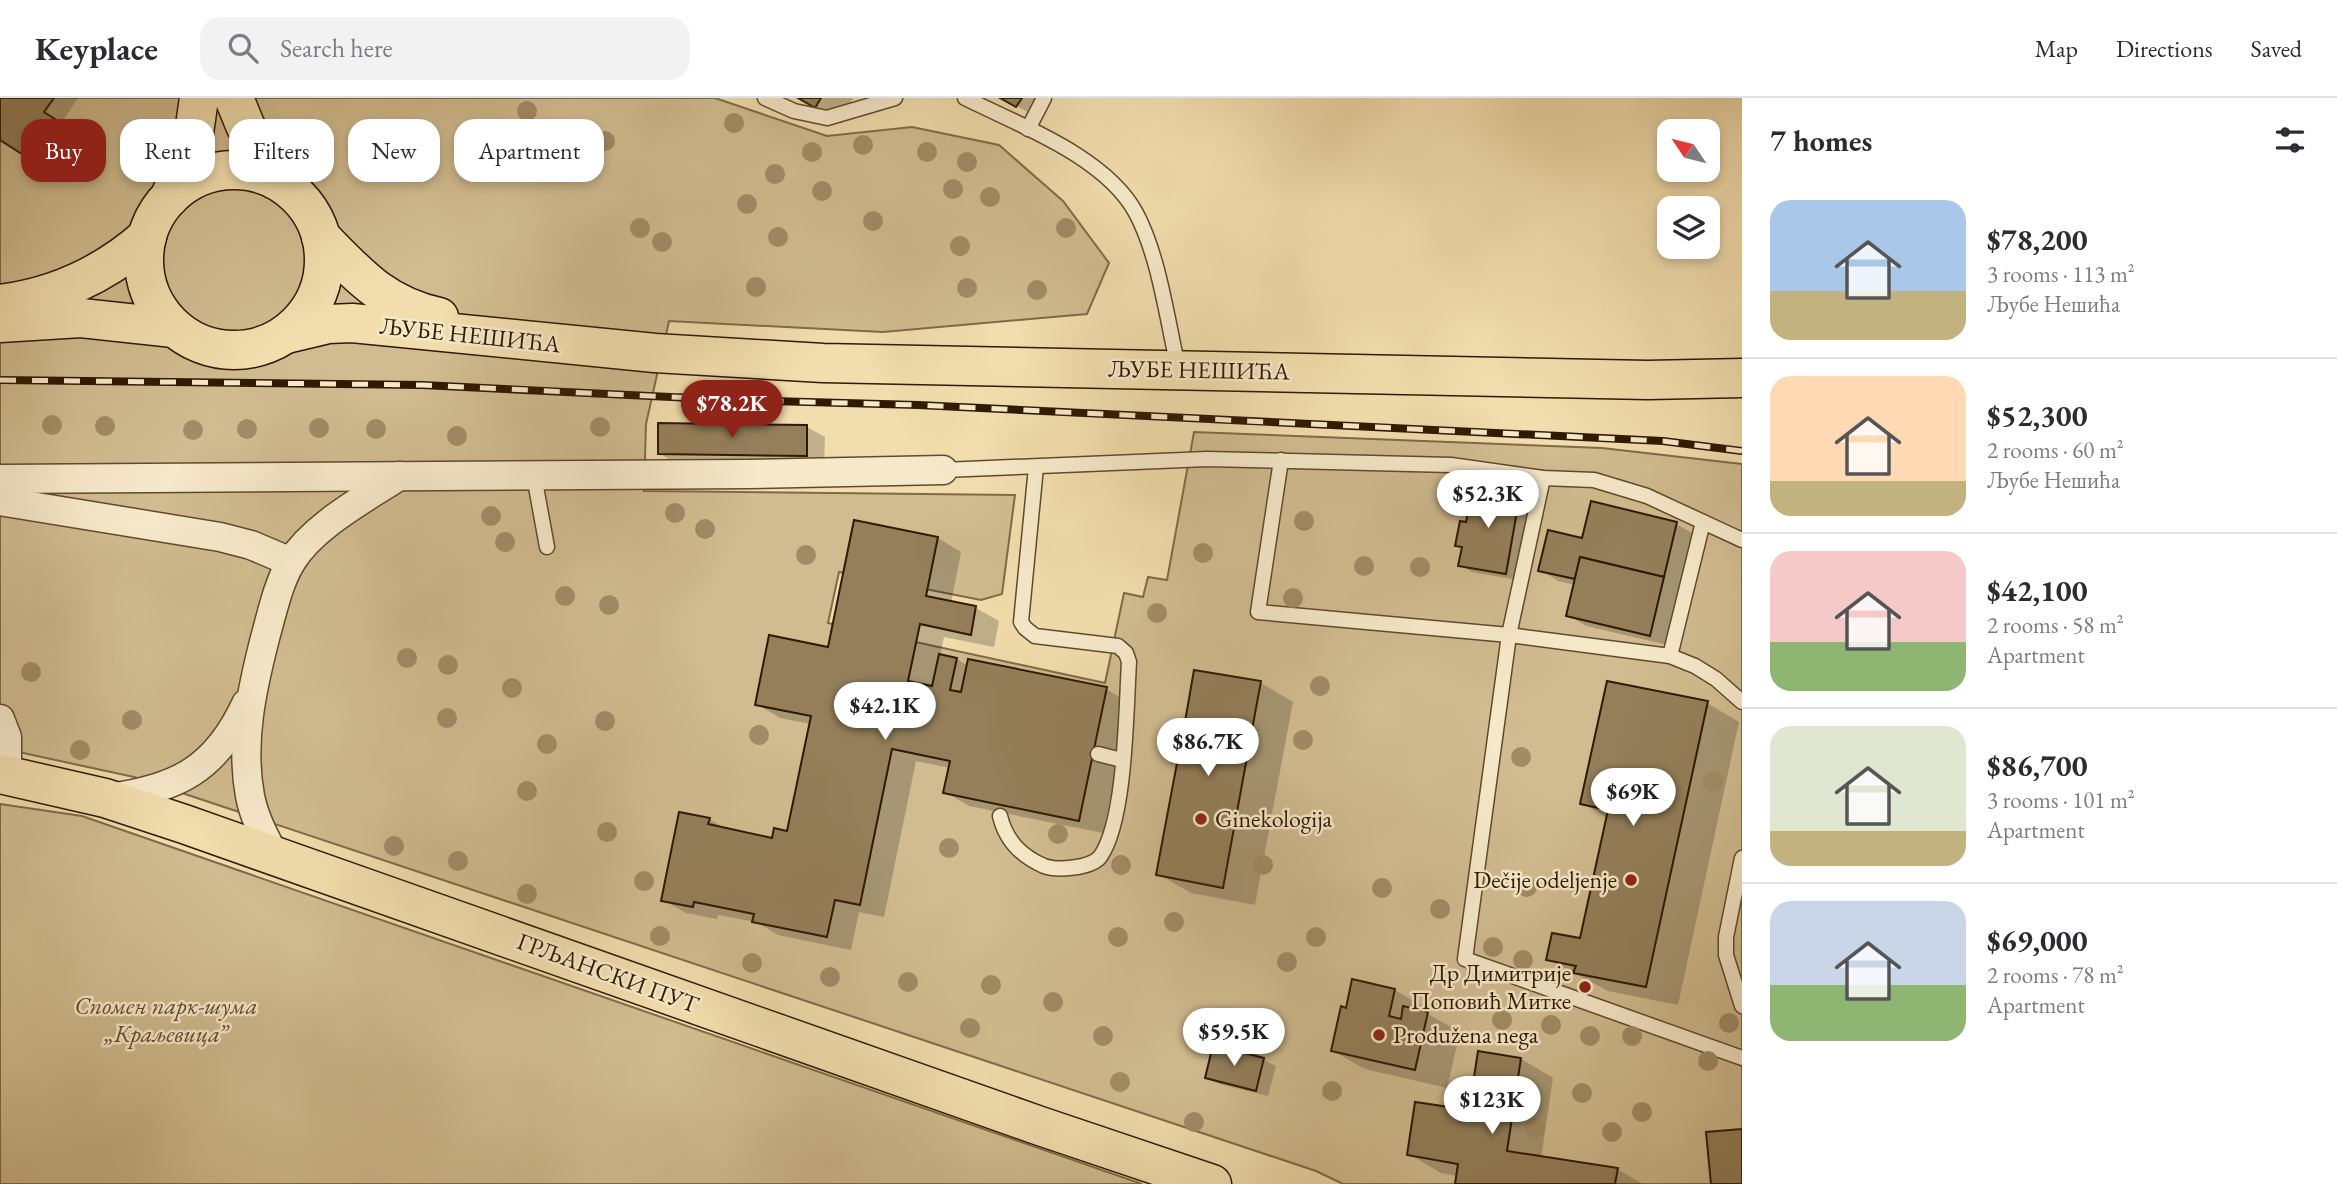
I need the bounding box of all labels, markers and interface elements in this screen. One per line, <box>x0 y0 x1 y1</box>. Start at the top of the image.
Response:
search box <box>200 17 690 80</box>
text: Keyplace <box>35 27 158 70</box>
icon: search <box>224 29 262 67</box>
text: Search here <box>280 31 393 65</box>
text: Map <box>2035 33 2078 64</box>
text: Directions <box>2116 33 2213 64</box>
text: Saved <box>2251 33 2302 64</box>
chip: Buy <box>21 119 106 182</box>
chip: Rent <box>120 119 215 182</box>
chip: Filters <box>229 119 334 182</box>
chip: New <box>348 119 440 182</box>
chip: Apartment <box>454 119 604 182</box>
north arrow <box>1657 119 1720 182</box>
map controls <box>1657 119 1720 259</box>
text: 7 homes <box>1770 121 1872 160</box>
icon: filters <box>2271 121 2309 159</box>
button: layers <box>1657 196 1720 259</box>
text: $78,200 <box>1987 220 2088 259</box>
icon: home <box>1826 228 1910 312</box>
text: 3 rooms · 113 m² <box>1987 259 2135 289</box>
text: Љубе Нешића <box>1987 289 2120 319</box>
street label: ЉУБЕ НЕШИЋА <box>378 310 562 359</box>
street label: ЉУБЕ НЕШИЋА <box>1108 352 1290 387</box>
pin: $78.2K <box>675 380 789 440</box>
text: $78.2K <box>697 388 767 418</box>
text: $52,300 <box>1987 396 2088 435</box>
icon: home <box>1826 404 1910 488</box>
text: 2 rooms · 60 m² <box>1987 435 2124 465</box>
text: Љубе Нешића <box>1987 465 2120 495</box>
pin: $52.3K <box>1431 470 1545 530</box>
text: $52.3K <box>1453 478 1523 508</box>
text: $42,100 <box>1987 571 2088 610</box>
icon: home <box>1826 579 1910 663</box>
text: 2 rooms · 58 m² <box>1987 610 2124 640</box>
text: Apartment <box>1987 640 2085 670</box>
pin: $42.1K <box>828 682 942 742</box>
text: $42.1K <box>850 690 920 720</box>
pin: $86.7K <box>1151 718 1265 778</box>
text: $86.7K <box>1173 726 1243 756</box>
text: $86,700 <box>1987 746 2088 785</box>
icon: home <box>1826 754 1910 838</box>
pin: $69K <box>1592 768 1674 828</box>
text: $69K <box>1607 776 1659 806</box>
text: 3 rooms · 101 m² <box>1987 785 2135 815</box>
place label: Ginekologija <box>1215 803 1333 834</box>
marker: Ginekologija <box>1193 811 1209 827</box>
text: Apartment <box>1987 815 2085 845</box>
place label: Dečije odeljenje <box>1473 864 1617 895</box>
marker: Dečije odeljenje <box>1623 872 1639 888</box>
text: $69,000 <box>1987 921 2088 960</box>
street label: ГРЉАНСКИ ПУТ <box>513 925 704 1020</box>
icon: home <box>1826 929 1910 1013</box>
place label: Др Димитрије Поповић Митке <box>1411 957 1571 1016</box>
text: 2 rooms · 78 m² <box>1987 960 2124 990</box>
marker: Др Димитрије Поповић Митке <box>1577 979 1593 995</box>
park label: Спомен парк-шума „Краљевица” <box>74 990 258 1049</box>
text: Apartment <box>1987 990 2085 1020</box>
pin: $59.5K <box>1177 1009 1291 1068</box>
text: $59.5K <box>1199 1016 1269 1046</box>
place label: Produžena nega <box>1393 1019 1539 1050</box>
marker: Produžena nega <box>1371 1027 1387 1043</box>
pin: $123K <box>1443 1076 1541 1136</box>
text: $123K <box>1460 1084 1524 1114</box>

